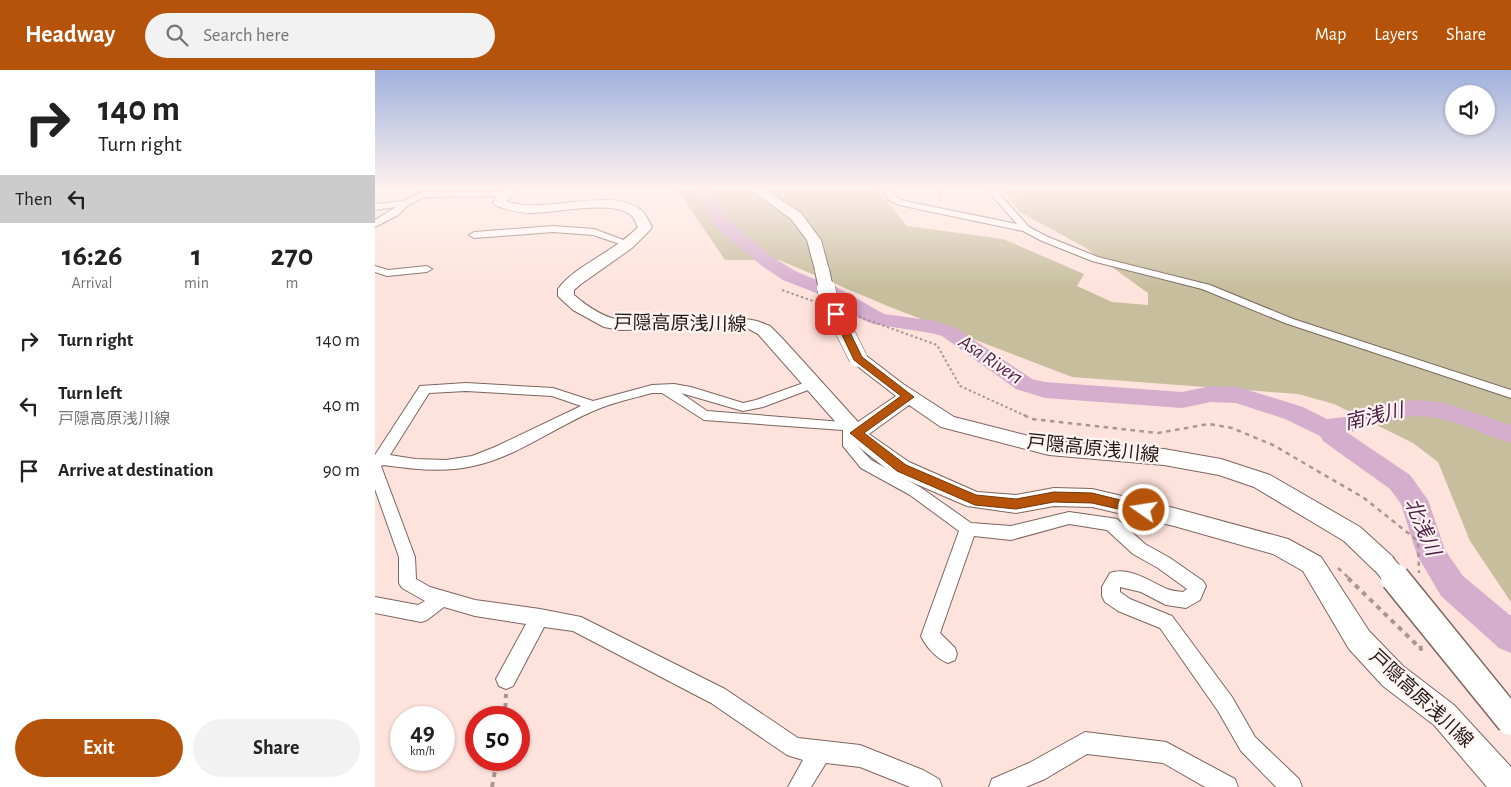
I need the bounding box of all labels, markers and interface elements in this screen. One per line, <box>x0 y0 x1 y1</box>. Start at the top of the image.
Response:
search box <box>145 13 495 58</box>
icon: search <box>163 21 191 49</box>
text: Headway <box>25 23 115 47</box>
text: Search here <box>203 26 289 45</box>
text: Map <box>1315 26 1346 44</box>
text: Layers <box>1374 26 1418 44</box>
text: Share <box>1446 26 1486 44</box>
map controls <box>1445 85 1495 135</box>
button: sound <box>1445 85 1495 135</box>
icon: right <box>15 90 80 155</box>
text: 140 m <box>98 92 180 127</box>
text: Turn right <box>98 133 182 155</box>
icon: left <box>63 185 91 213</box>
text: Then <box>15 190 53 209</box>
text: 16:26 <box>62 241 122 271</box>
text: 1 <box>191 241 202 271</box>
text: 270 <box>271 241 313 271</box>
text: Arrival <box>71 275 113 291</box>
text: min <box>184 275 209 291</box>
text: m <box>286 275 298 291</box>
pin <box>815 293 857 335</box>
icon: arrive <box>822 300 850 328</box>
street label: 戸隠高原浅川線 <box>613 312 747 335</box>
icon: right <box>15 327 43 355</box>
text: Turn right <box>58 331 133 350</box>
text: 140 m <box>316 331 360 350</box>
water label: Asa River1 <box>954 331 1027 389</box>
text: Turn left <box>58 384 122 403</box>
icon: left <box>15 392 43 420</box>
text: 40 m <box>322 396 360 415</box>
water label: 南浅川 <box>1342 399 1407 433</box>
text: 戸隠高原浅川線 <box>58 411 170 427</box>
street label: 戸隠高原浅川線 <box>1026 432 1160 465</box>
icon: arrive <box>15 457 43 485</box>
text: Arrive at destination <box>58 461 214 480</box>
text: 90 m <box>323 461 360 480</box>
position arrow <box>1117 483 1169 535</box>
water label: 北浅川 <box>1401 495 1445 560</box>
street label: 戸隠高原浅川線 <box>1366 646 1477 751</box>
speed limit sign: 50 <box>465 706 530 771</box>
button: Exit <box>15 719 183 777</box>
button: Share <box>193 719 360 777</box>
text: 49 <box>410 720 435 745</box>
text: km/h <box>410 745 435 757</box>

